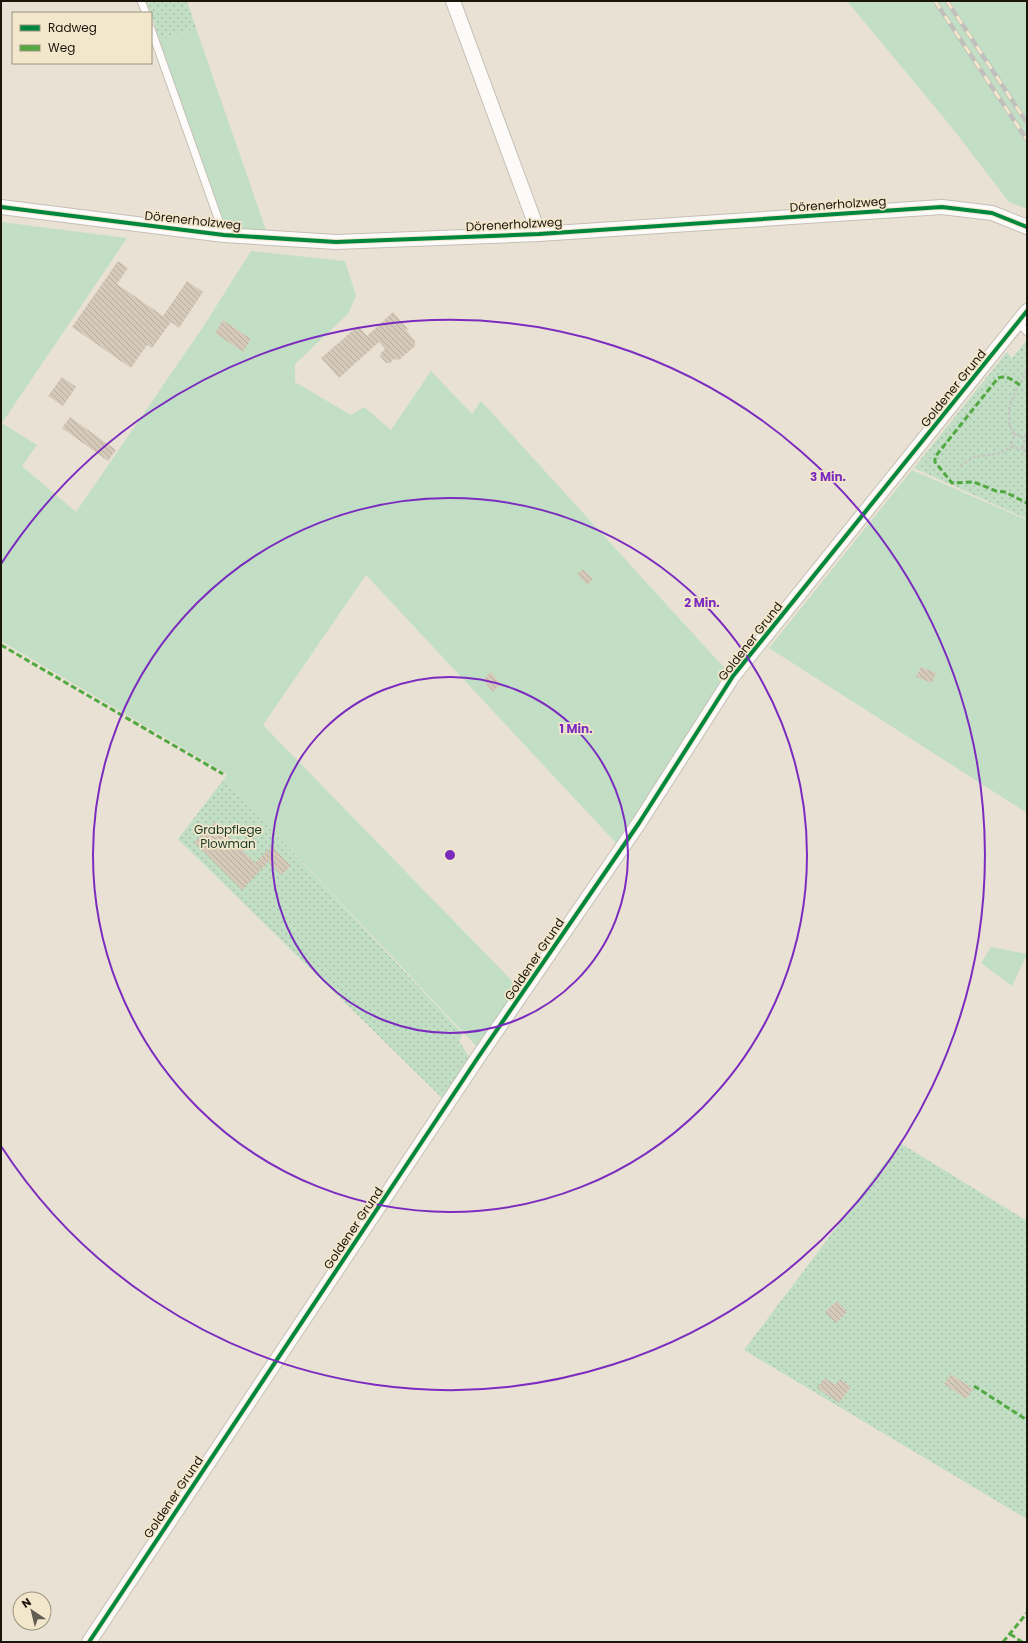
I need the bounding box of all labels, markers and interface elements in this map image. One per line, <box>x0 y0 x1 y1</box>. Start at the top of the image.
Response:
legend <box>12 12 152 64</box>
text: Radweg <box>48 19 97 36</box>
text: Weg <box>48 39 75 56</box>
street label: Dörenerholzweg <box>789 192 887 216</box>
street label: Dörenerholzweg <box>144 206 242 234</box>
street label: Dörenerholzweg <box>465 213 563 235</box>
street label: Goldener Grund <box>916 345 990 431</box>
text: 3 Min. <box>810 468 846 485</box>
text: 2 Min. <box>684 594 720 611</box>
street label: Goldener Grund <box>714 598 786 684</box>
text: 1 Min. <box>559 720 593 737</box>
park label: Grabpflege Plowman <box>194 821 262 852</box>
centre of rings <box>443 848 457 862</box>
street label: Goldener Grund <box>500 915 568 1003</box>
street label: Goldener Grund <box>319 1184 387 1272</box>
street label: Goldener Grund <box>139 1453 207 1541</box>
north arrow <box>12 1591 52 1631</box>
text: N <box>18 1594 34 1612</box>

